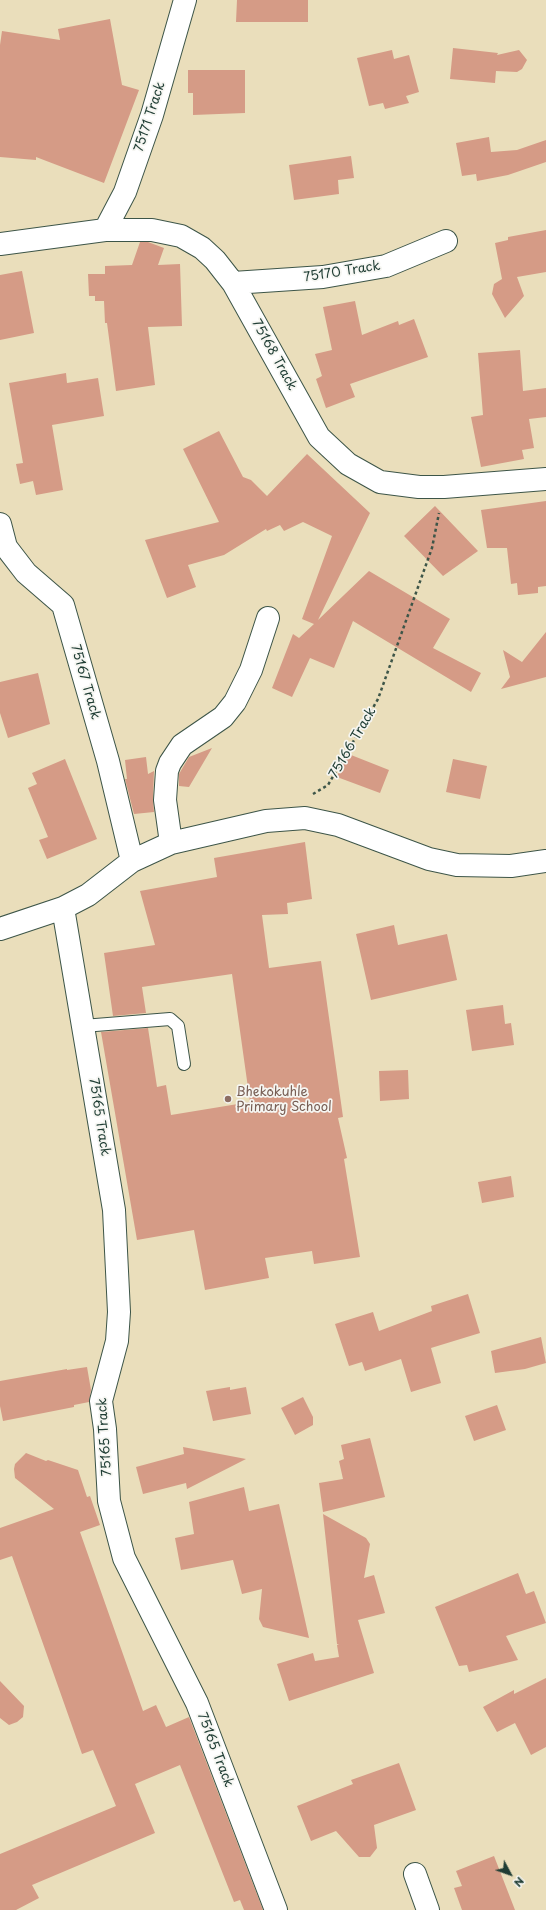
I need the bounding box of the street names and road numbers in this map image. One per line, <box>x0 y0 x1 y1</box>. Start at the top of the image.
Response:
street label: 75171 Track <box>131 80 169 154</box>
street label: 75170 Track <box>303 258 381 286</box>
street label: 75168 Track <box>248 317 300 393</box>
street label: 75167 Track <box>67 643 103 721</box>
street label: 75166 Track <box>326 705 380 781</box>
street label: 75165 Track <box>85 1077 113 1157</box>
street label: 75165 Track <box>94 1397 116 1477</box>
street label: 75165 Track <box>194 1710 236 1790</box>

